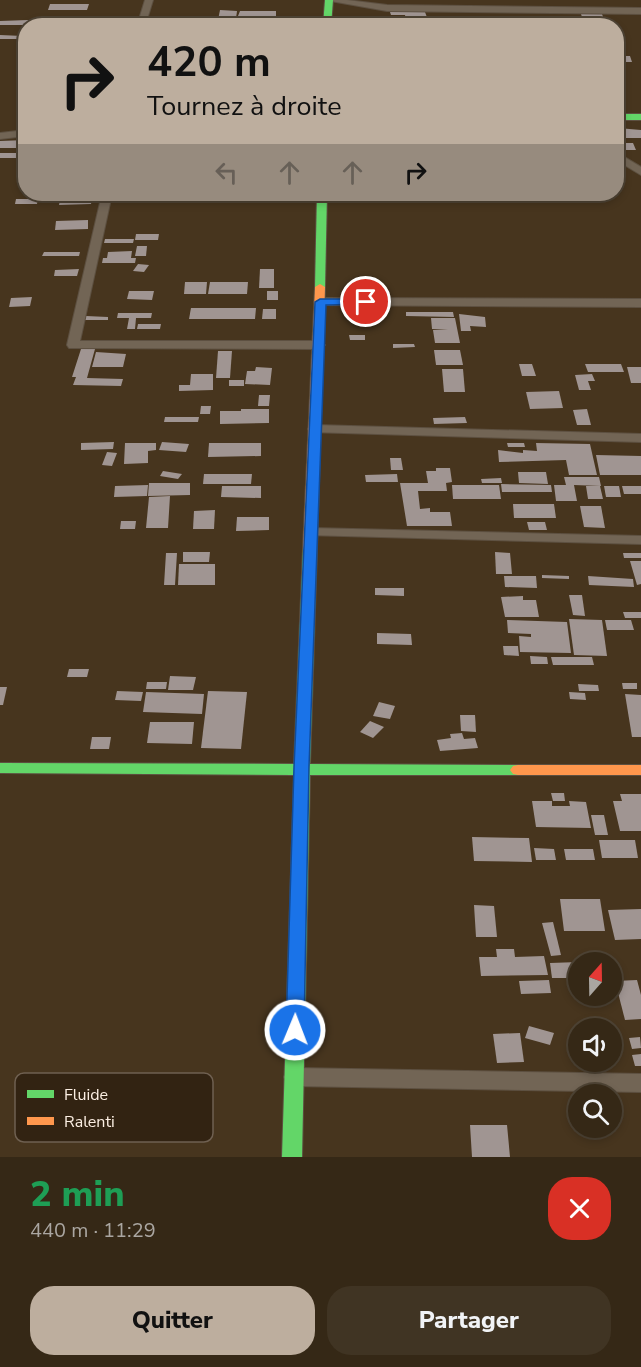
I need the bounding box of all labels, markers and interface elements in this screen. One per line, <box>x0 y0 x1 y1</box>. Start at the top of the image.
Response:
text: 420 m <box>147 34 271 91</box>
icon: right <box>48 42 126 120</box>
text: Tournez à droite <box>147 88 342 125</box>
icon: left <box>210 156 243 189</box>
icon: ahead <box>273 156 306 189</box>
icon: ahead <box>336 156 369 189</box>
icon: right <box>399 156 432 189</box>
pin <box>340 276 391 327</box>
icon: arrive <box>349 285 382 318</box>
north arrow <box>568 952 622 1006</box>
map controls <box>568 952 622 1138</box>
position arrow <box>263 998 327 1062</box>
button: sound <box>568 1018 622 1072</box>
legend <box>15 1073 213 1142</box>
text: Fluide <box>64 1084 108 1106</box>
button: search <box>568 1084 622 1138</box>
text: Ralenti <box>64 1111 115 1133</box>
text: 2 min <box>30 1170 125 1219</box>
button: close <box>548 1177 611 1240</box>
text: 440 m · 11:29 <box>30 1217 156 1244</box>
button: Quitter <box>30 1286 315 1355</box>
button: Partager <box>327 1286 611 1355</box>

